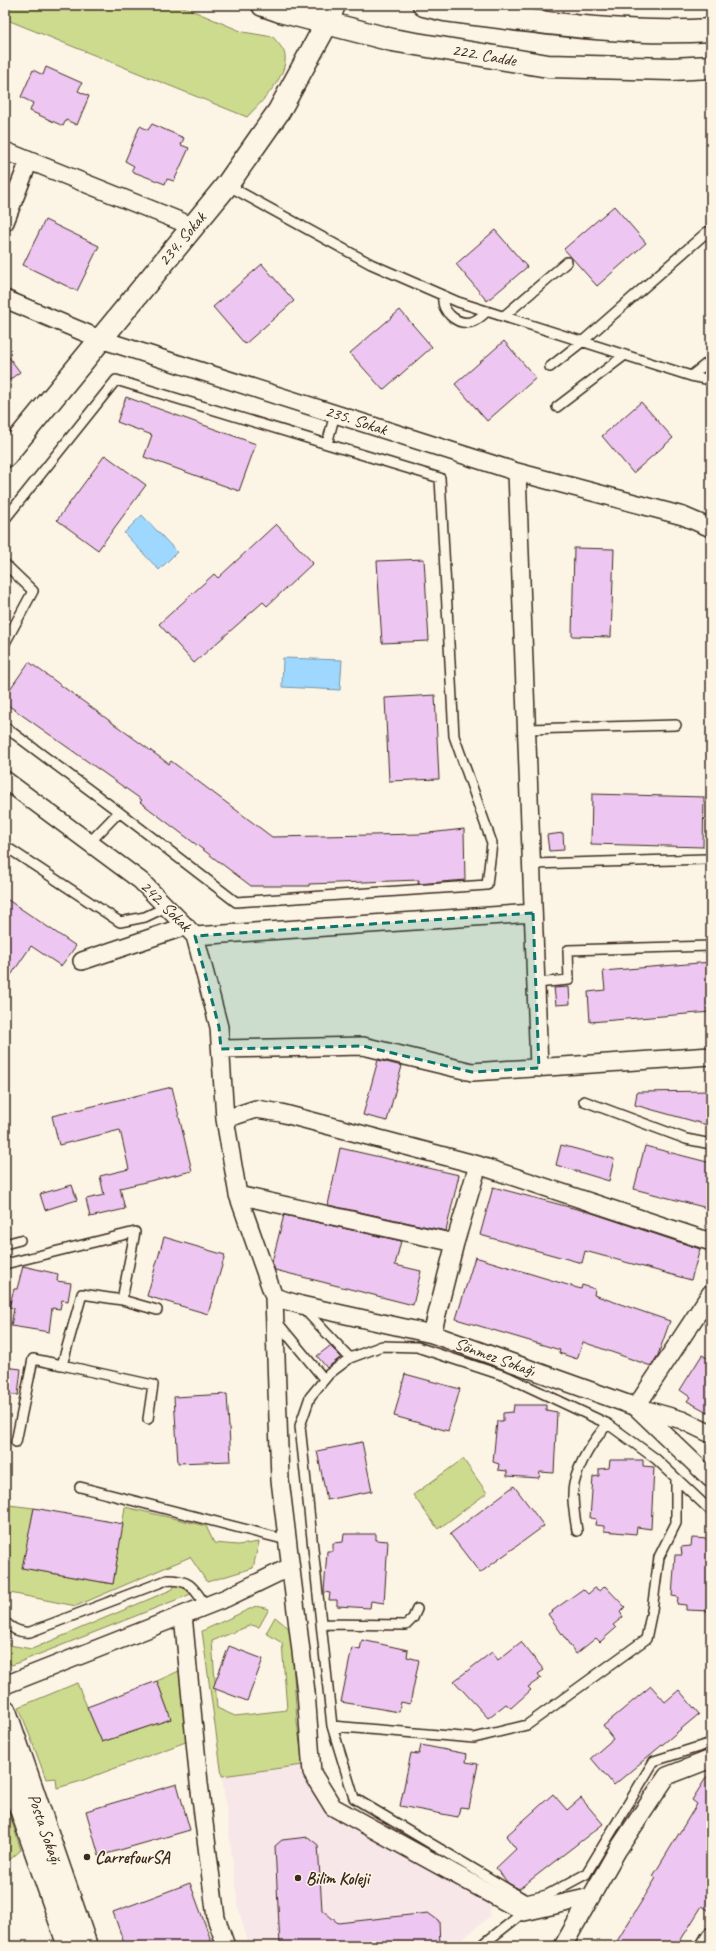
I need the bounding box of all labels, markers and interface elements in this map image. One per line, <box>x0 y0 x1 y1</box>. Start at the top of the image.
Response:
street label: 222. Cadde <box>450 39 519 71</box>
street label: 234. Sokak <box>153 206 212 270</box>
street label: 235. Sokak <box>322 400 391 440</box>
street label: 242. Sokak <box>136 876 197 937</box>
street label: Sönmez Sokağı <box>452 1333 539 1382</box>
street label: Posta Sokağı <box>23 1791 67 1868</box>
place label: CarrefourSA <box>95 1847 171 1868</box>
marker: CarrefourSA <box>82 1852 92 1862</box>
place label: Bilim Koleji <box>306 1868 372 1889</box>
marker: Bilim Koleji <box>293 1873 303 1883</box>

